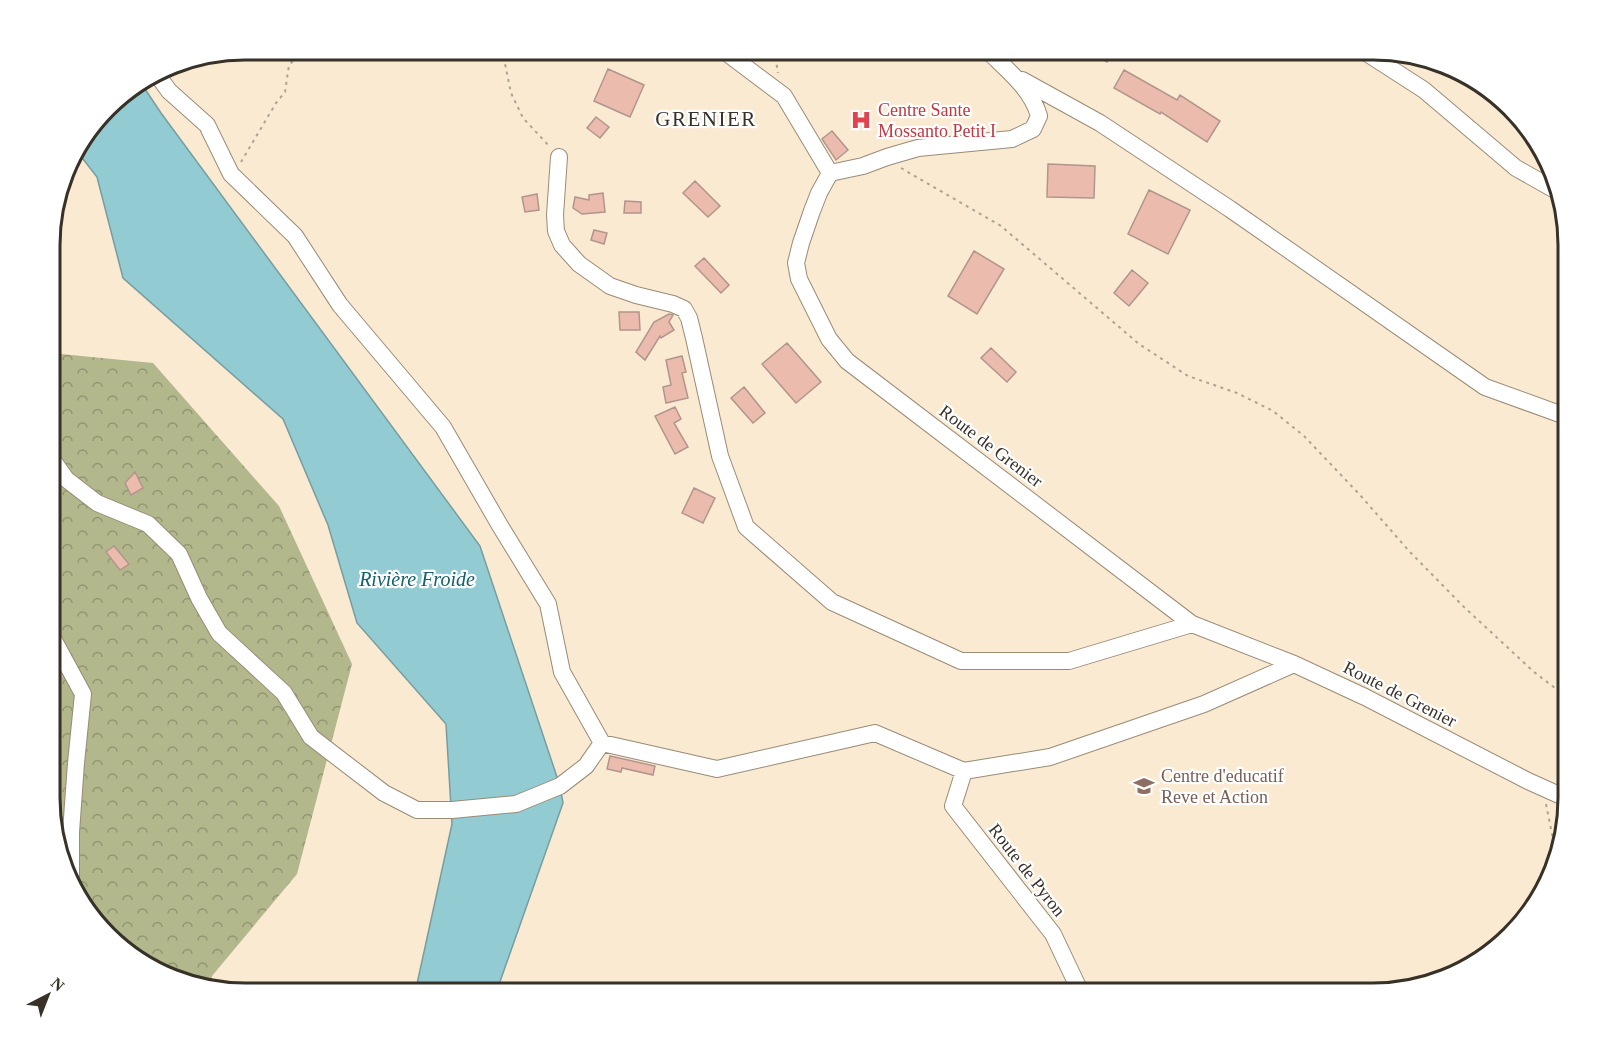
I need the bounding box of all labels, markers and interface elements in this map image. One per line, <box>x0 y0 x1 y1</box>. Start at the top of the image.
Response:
place label: Centre Sante Mossanto Petit I <box>878 100 996 141</box>
district label: GRENIER <box>655 107 757 131</box>
hospital icon: Centre Sante Mossanto Petit I <box>849 108 873 132</box>
street label: Route de Grenier <box>935 401 1047 491</box>
water label: Rivière Froide <box>358 568 475 590</box>
street label: Route de Grenier <box>1340 657 1460 731</box>
place label: Centre d'educatif Reve et Action <box>1161 766 1284 807</box>
school or university icon: Centre d'educatif Reve et Action <box>1132 774 1156 798</box>
street label: Route de Pyron <box>985 820 1069 920</box>
north arrow <box>18 965 78 1025</box>
text: N <box>48 974 68 995</box>

